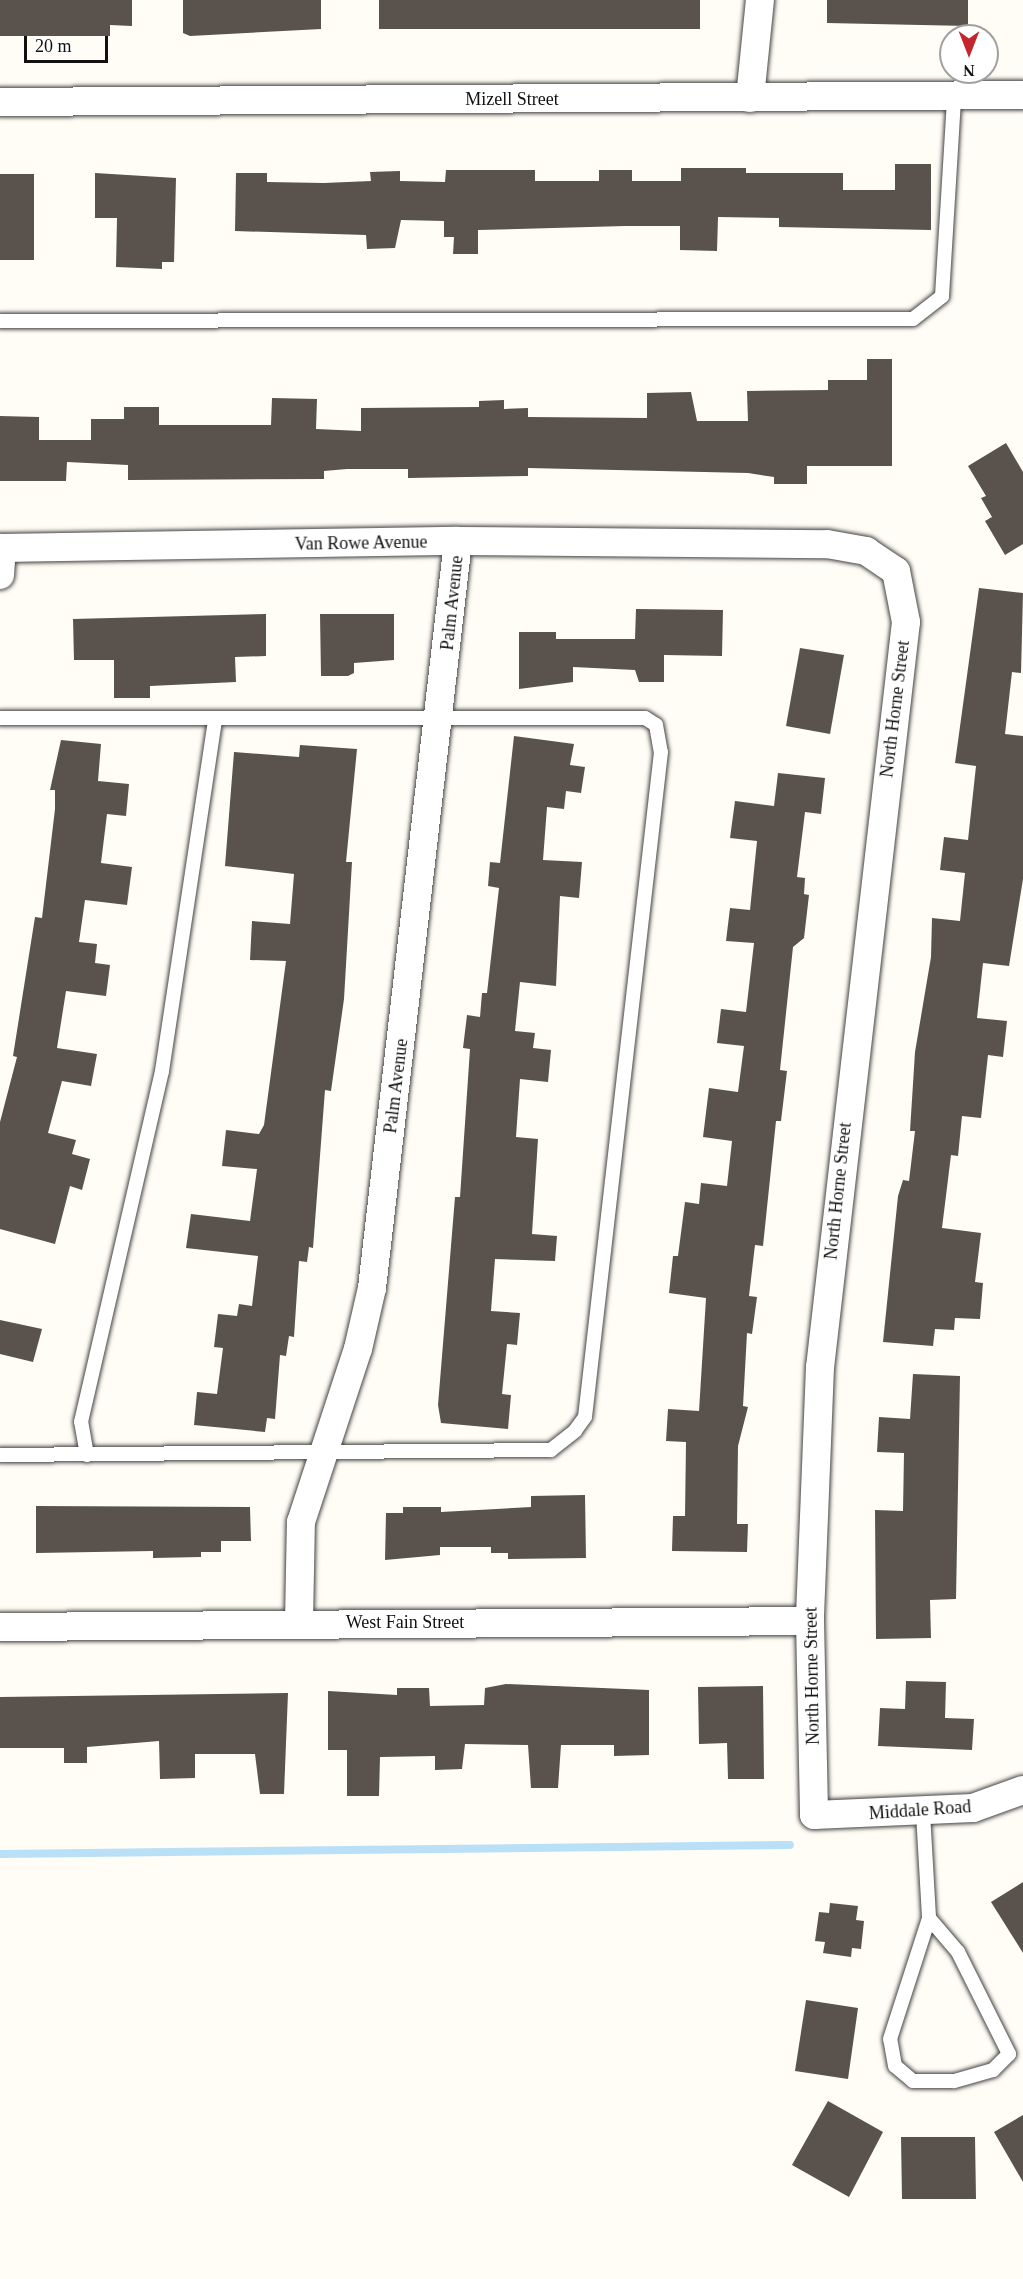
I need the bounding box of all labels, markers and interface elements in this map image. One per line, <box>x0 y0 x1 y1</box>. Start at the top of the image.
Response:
scale bar <box>27 24 111 62</box>
north arrow <box>939 24 999 84</box>
text: 20 m <box>35 36 72 56</box>
text: N <box>963 62 975 79</box>
street label: Mizell Street <box>465 88 559 110</box>
street label: Van Rowe Avenue <box>294 531 428 555</box>
street label: Palm Avenue <box>436 554 468 652</box>
street label: North Horne Street <box>876 639 914 779</box>
street label: Palm Avenue <box>379 1037 413 1135</box>
street label: North Horne Street <box>820 1121 856 1261</box>
street label: North Horne Street <box>800 1607 824 1745</box>
street label: West Fain Street <box>346 1611 464 1633</box>
street label: Middale Road <box>868 1796 972 1824</box>

